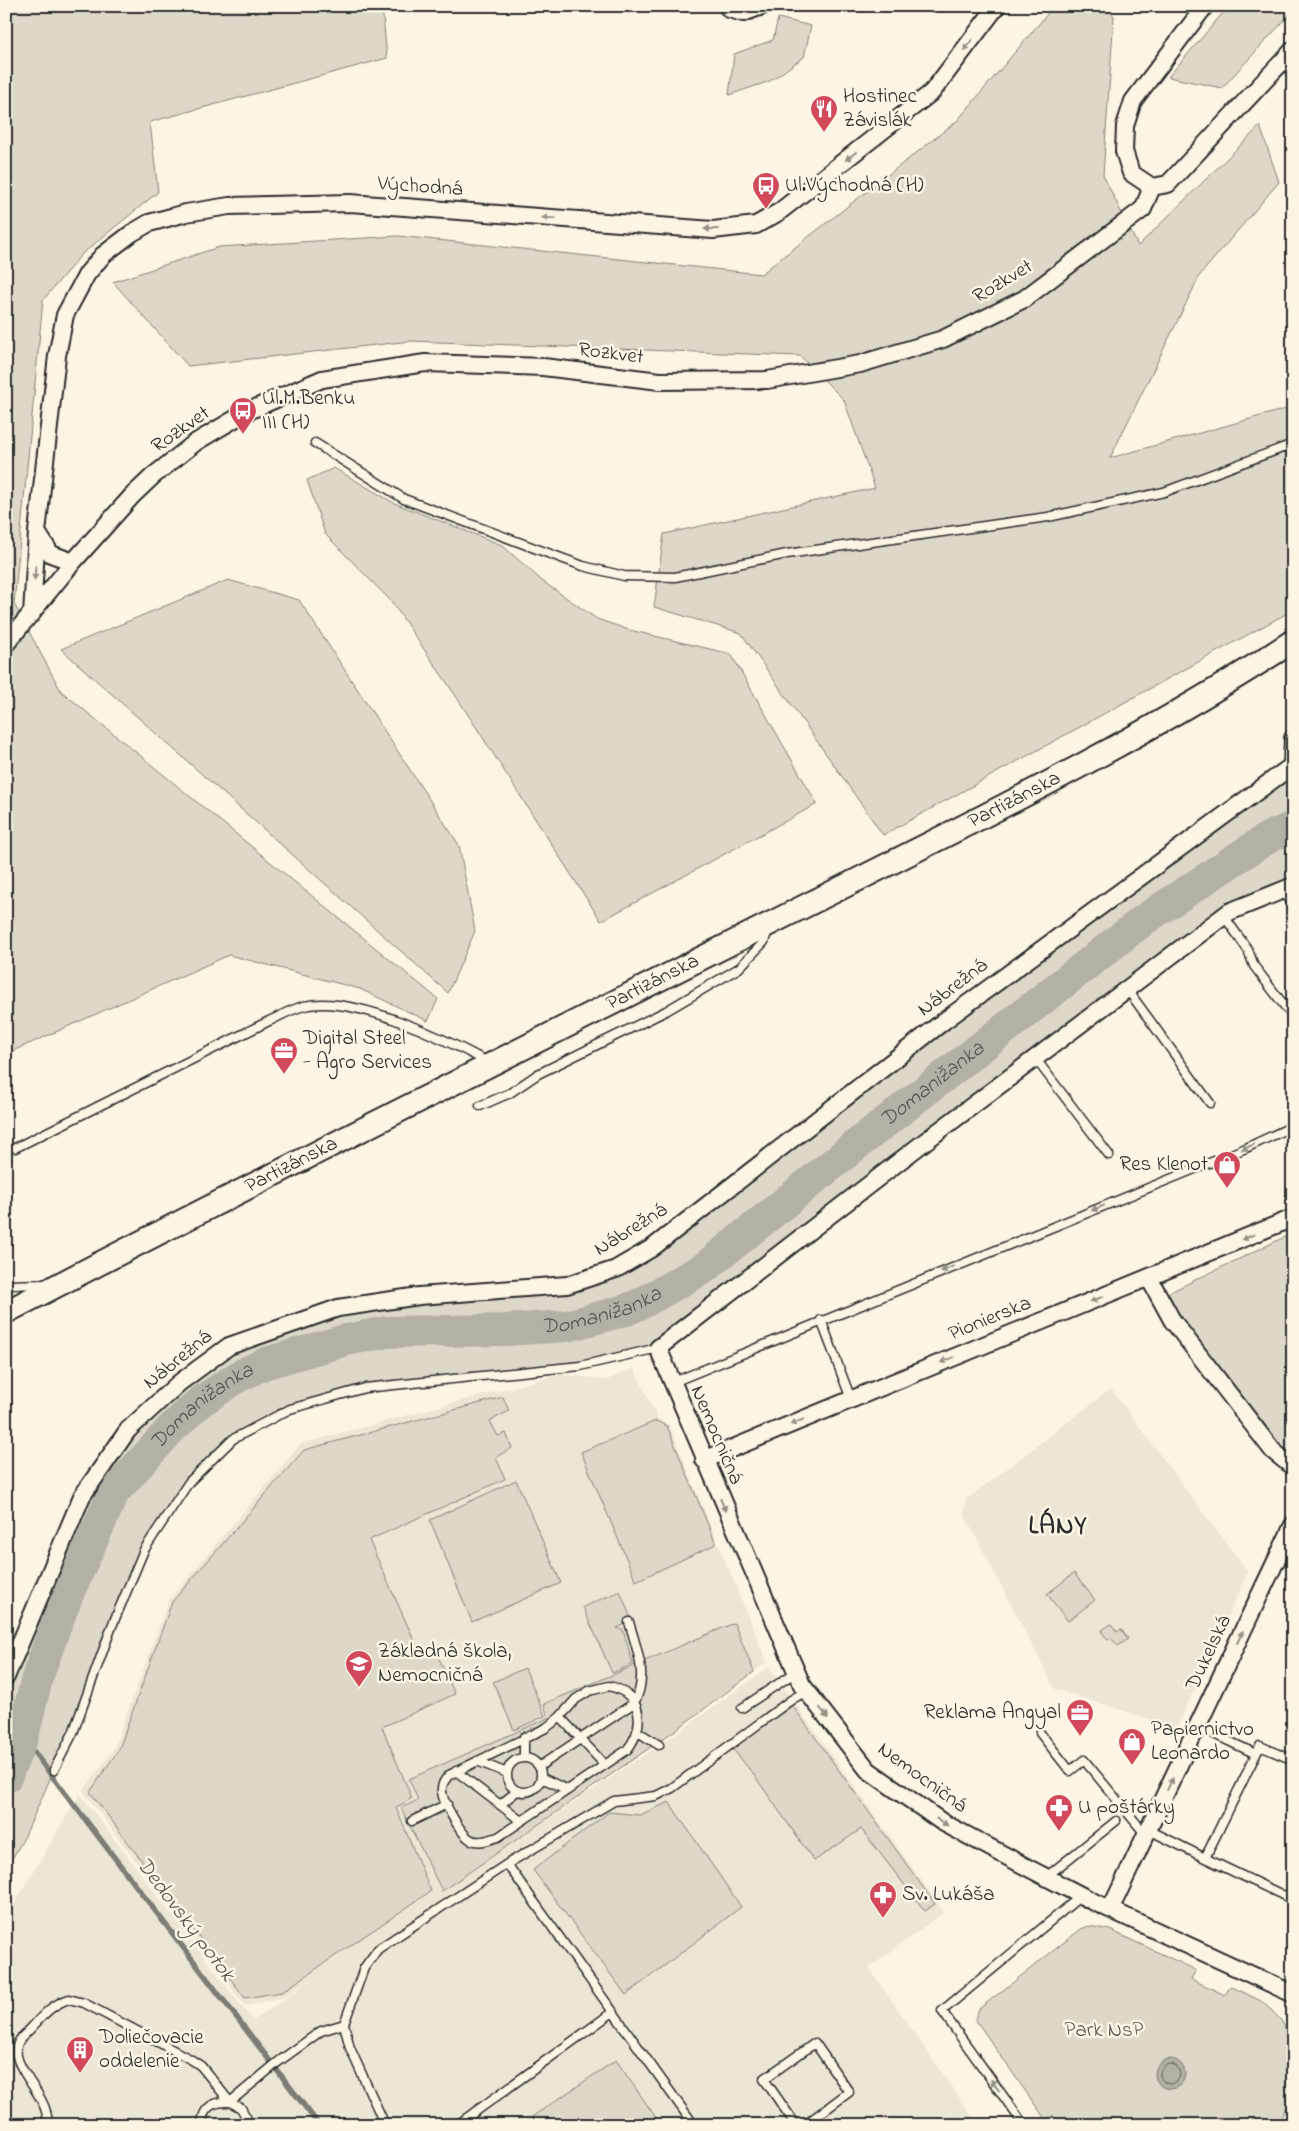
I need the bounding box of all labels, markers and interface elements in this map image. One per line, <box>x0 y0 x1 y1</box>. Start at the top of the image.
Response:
one-way arrow <box>962 38 973 51</box>
place label: Hostinec Závislák <box>843 82 917 136</box>
restaurant icon: Hostinec Závislák <box>809 94 839 133</box>
one-way arrow <box>844 150 857 161</box>
street label: Východná <box>375 169 464 207</box>
bus stop icon: Ul.Východná (H) <box>751 171 781 210</box>
place label: Ul.Východná (H) <box>785 171 924 203</box>
one-way arrow <box>541 214 557 222</box>
one-way arrow <box>703 225 719 233</box>
street label: Rozkvet <box>967 252 1039 312</box>
street label: Rozkvet <box>577 335 645 373</box>
place label: Ul.M.Benku III (H) <box>262 384 355 438</box>
bus stop icon: Ul.M.Benku III (H) <box>228 396 258 435</box>
street label: Rozkvet <box>145 399 217 461</box>
one-way arrow <box>30 565 38 581</box>
street label: Partizánska <box>963 764 1066 837</box>
street label: Partizánska <box>601 947 705 1019</box>
street label: Nábrežná <box>911 951 995 1025</box>
place label: Digital Steel - Agro Services <box>302 1024 432 1080</box>
water label: Domanižanka <box>874 1033 993 1136</box>
office icon: Digital Steel - Agro Services <box>269 1036 299 1075</box>
street label: Partizánska <box>240 1129 343 1201</box>
one-way arrow <box>1241 1143 1255 1151</box>
place label: Res Klenot <box>1120 1150 1208 1180</box>
shop icon: Res Klenot <box>1212 1150 1242 1189</box>
street label: Nábrežná <box>588 1195 674 1264</box>
one-way arrow <box>1090 1204 1105 1212</box>
one-way arrow <box>1240 1233 1255 1241</box>
one-way arrow <box>940 1266 955 1273</box>
water label: Domanižanka <box>541 1278 669 1344</box>
street label: Pionierska <box>944 1289 1036 1349</box>
one-way arrow <box>1090 1295 1104 1303</box>
street label: Nábrežná <box>137 1322 219 1397</box>
water label: Domanižanka <box>143 1355 260 1458</box>
one-way arrow <box>940 1357 954 1365</box>
street label: Nemocničná <box>682 1381 750 1489</box>
one-way arrow <box>789 1418 804 1426</box>
one-way arrow <box>720 1498 728 1512</box>
district label: LÁNY <box>1028 1507 1088 1546</box>
street label: Dukelská <box>1178 1610 1240 1697</box>
one-way arrow <box>1236 1630 1244 1644</box>
place label: Základná škola, Nemocničná <box>378 1637 511 1691</box>
school or university icon: Základná škola, Nemocničná <box>344 1649 374 1688</box>
place label: Reklama Angyal <box>924 1698 1061 1730</box>
office icon: Reklama Angyal <box>1065 1698 1095 1737</box>
one-way arrow <box>818 1707 829 1720</box>
place label: Papiernictvo Leonardo <box>1151 1715 1254 1769</box>
shop icon: Papiernictvo Leonardo <box>1117 1727 1147 1766</box>
street label: Nemocničná <box>871 1735 973 1821</box>
one-way arrow <box>1167 1777 1175 1791</box>
pharmacy icon: U poštárky <box>1044 1793 1074 1832</box>
place label: U poštárky <box>1078 1793 1175 1825</box>
one-way arrow <box>936 1817 949 1826</box>
water label: Dedovský potok <box>128 1851 243 1990</box>
pharmacy icon: Sv. Lukáša <box>868 1880 898 1919</box>
place label: Sv. Lukáša <box>902 1880 995 1910</box>
park label: Park NsP <box>1065 2016 1144 2046</box>
place label: Doliečovacie oddelenie <box>98 2023 204 2077</box>
building icon: Doliečovacie oddelenie <box>65 2035 95 2074</box>
one-way arrow <box>990 2078 1000 2092</box>

